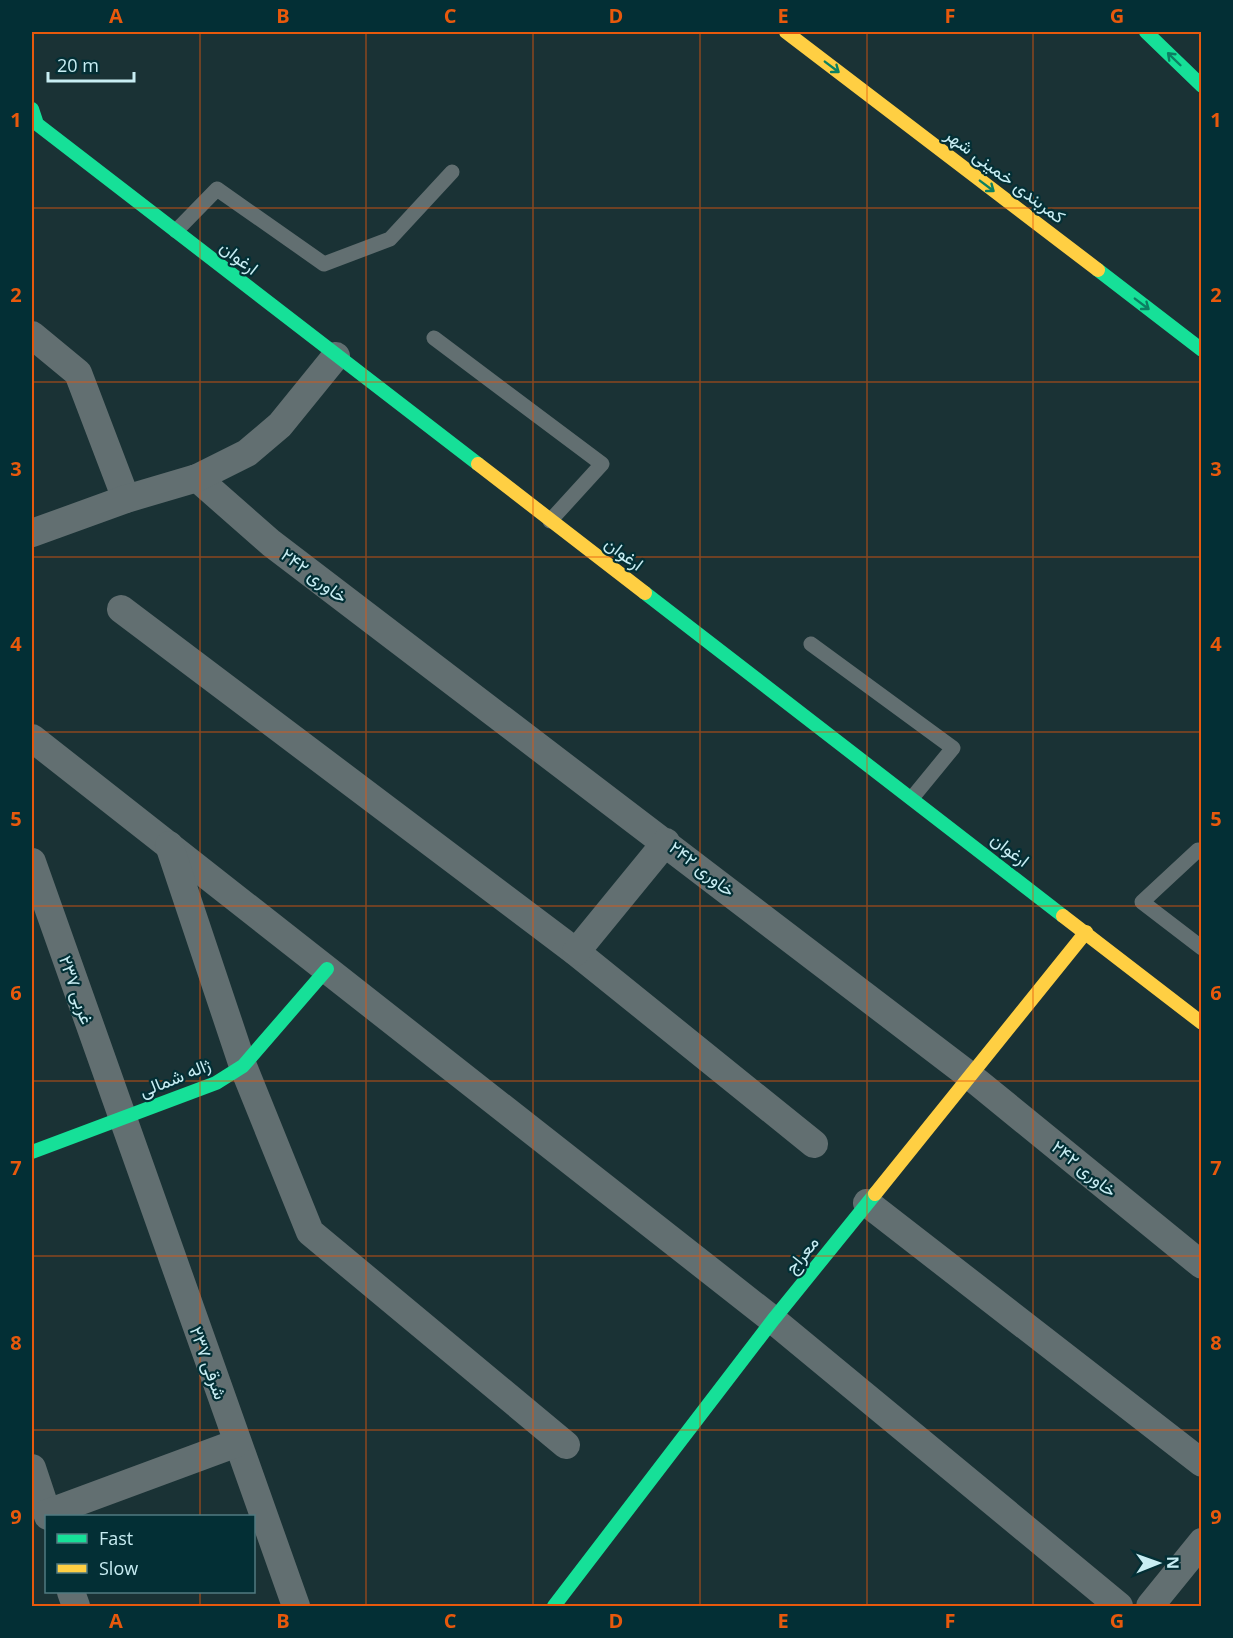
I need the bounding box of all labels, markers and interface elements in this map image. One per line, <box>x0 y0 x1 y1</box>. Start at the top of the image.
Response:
text: A <box>109 2 123 29</box>
text: B <box>276 2 290 29</box>
text: C <box>444 2 457 29</box>
text: D <box>609 2 623 29</box>
text: E <box>777 2 789 29</box>
text: F <box>945 2 955 29</box>
text: G <box>1110 2 1124 29</box>
scale bar <box>48 45 134 83</box>
one-way arrow <box>1166 51 1181 66</box>
text: 20 m <box>57 53 99 77</box>
one-way arrow <box>824 61 840 73</box>
text: 1 <box>10 106 22 133</box>
text: 1 <box>1210 106 1222 133</box>
street label: کمربندی خمینی شهر <box>940 122 1071 228</box>
one-way arrow <box>979 179 995 192</box>
street label: ارغوان <box>215 235 264 280</box>
text: 2 <box>10 281 22 308</box>
text: 2 <box>1210 281 1222 308</box>
one-way arrow <box>1134 298 1150 311</box>
text: 3 <box>10 455 22 482</box>
text: 3 <box>1210 455 1222 482</box>
street label: ارغوان <box>600 531 649 576</box>
street label: ۲۴۲ خاوری <box>276 542 353 608</box>
text: 4 <box>10 630 22 657</box>
text: 4 <box>1210 630 1222 657</box>
text: 5 <box>10 805 22 832</box>
text: 5 <box>1210 805 1222 832</box>
street label: ارغوان <box>986 827 1035 872</box>
street label: ۲۴۲ خاوری <box>665 835 741 902</box>
street label: ۲۳۷ غربی <box>54 952 100 1027</box>
text: 6 <box>10 979 22 1006</box>
text: 6 <box>1210 979 1222 1006</box>
street label: ژاله شمالی <box>135 1052 215 1102</box>
street label: ۲۴۲ خاوری <box>1047 1135 1122 1202</box>
text: 7 <box>10 1154 22 1181</box>
text: 7 <box>1210 1154 1222 1181</box>
street label: معراج <box>779 1231 824 1279</box>
street label: ۲۳۷ شرقی <box>185 1323 233 1403</box>
text: 8 <box>10 1329 22 1356</box>
text: 8 <box>1210 1329 1222 1356</box>
text: 9 <box>10 1503 22 1530</box>
text: 9 <box>1210 1503 1222 1530</box>
legend <box>45 1515 255 1593</box>
text: Fast <box>99 1526 133 1550</box>
north arrow <box>1128 1533 1188 1593</box>
text: Slow <box>99 1556 138 1580</box>
text: N <box>1162 1556 1184 1569</box>
text: A <box>109 1607 123 1634</box>
text: B <box>276 1607 290 1634</box>
text: C <box>444 1607 457 1634</box>
text: D <box>609 1607 623 1634</box>
text: E <box>777 1607 789 1634</box>
text: F <box>945 1607 955 1634</box>
text: G <box>1110 1607 1124 1634</box>

